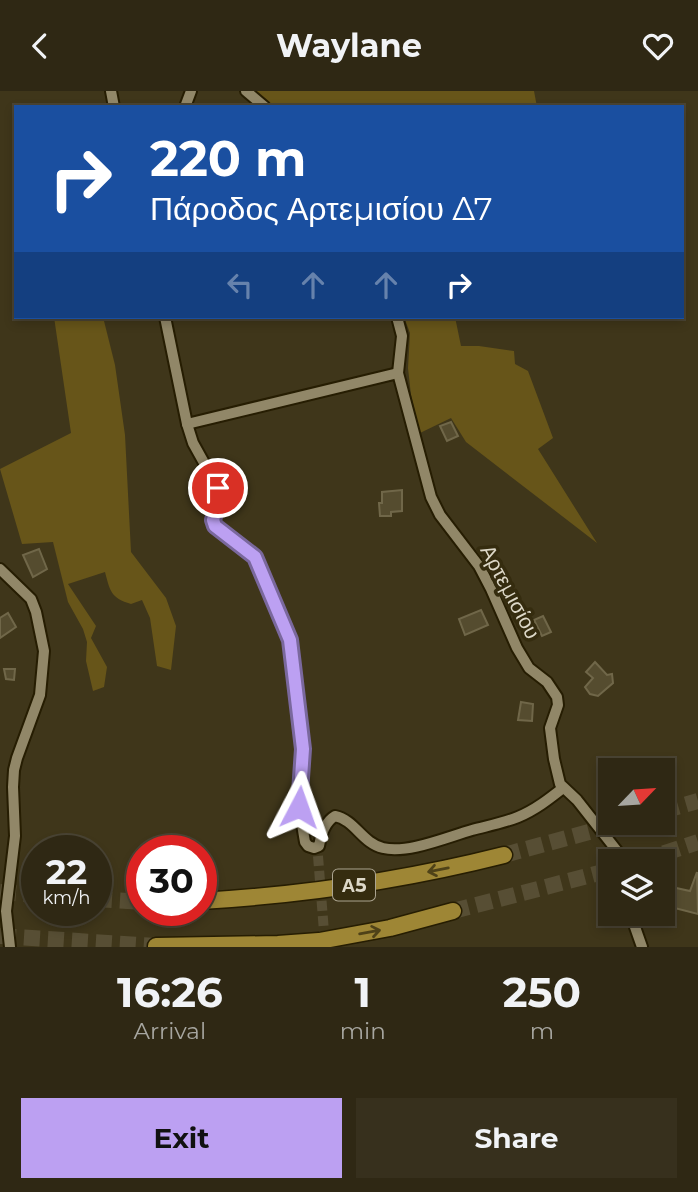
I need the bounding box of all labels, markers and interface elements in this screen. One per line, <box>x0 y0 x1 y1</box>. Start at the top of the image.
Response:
text: Waylane <box>276 26 422 65</box>
icon: back <box>21 27 59 65</box>
icon: heart <box>639 27 677 65</box>
text: 220 m <box>150 129 306 188</box>
icon: right <box>35 133 126 224</box>
text: Πάροδος Αρτεμισίου Δ7 <box>150 189 493 228</box>
icon: left <box>221 266 259 304</box>
icon: ahead <box>294 266 332 304</box>
icon: ahead <box>367 266 405 304</box>
icon: right <box>440 266 478 304</box>
pin <box>188 458 248 518</box>
icon: arrive <box>199 469 237 507</box>
street label: Αρτεμισίου <box>475 540 546 643</box>
north arrow <box>598 758 676 835</box>
map controls <box>598 758 675 926</box>
position arrow <box>262 770 336 844</box>
speed limit sign: 30 <box>126 835 217 926</box>
button: layers <box>598 849 675 926</box>
text: 22 <box>46 850 87 893</box>
one-way arrow <box>427 864 450 878</box>
road number: Α5 <box>333 869 375 901</box>
text: km/h <box>42 887 91 909</box>
one-way arrow <box>358 925 381 938</box>
text: 16:26 <box>117 966 223 1018</box>
text: 1 <box>354 966 371 1018</box>
text: 250 <box>503 966 581 1018</box>
text: Arrival <box>134 1017 206 1045</box>
text: min <box>340 1017 386 1045</box>
text: m <box>530 1017 554 1045</box>
button: Exit <box>21 1098 342 1178</box>
button: Share <box>356 1098 677 1178</box>

